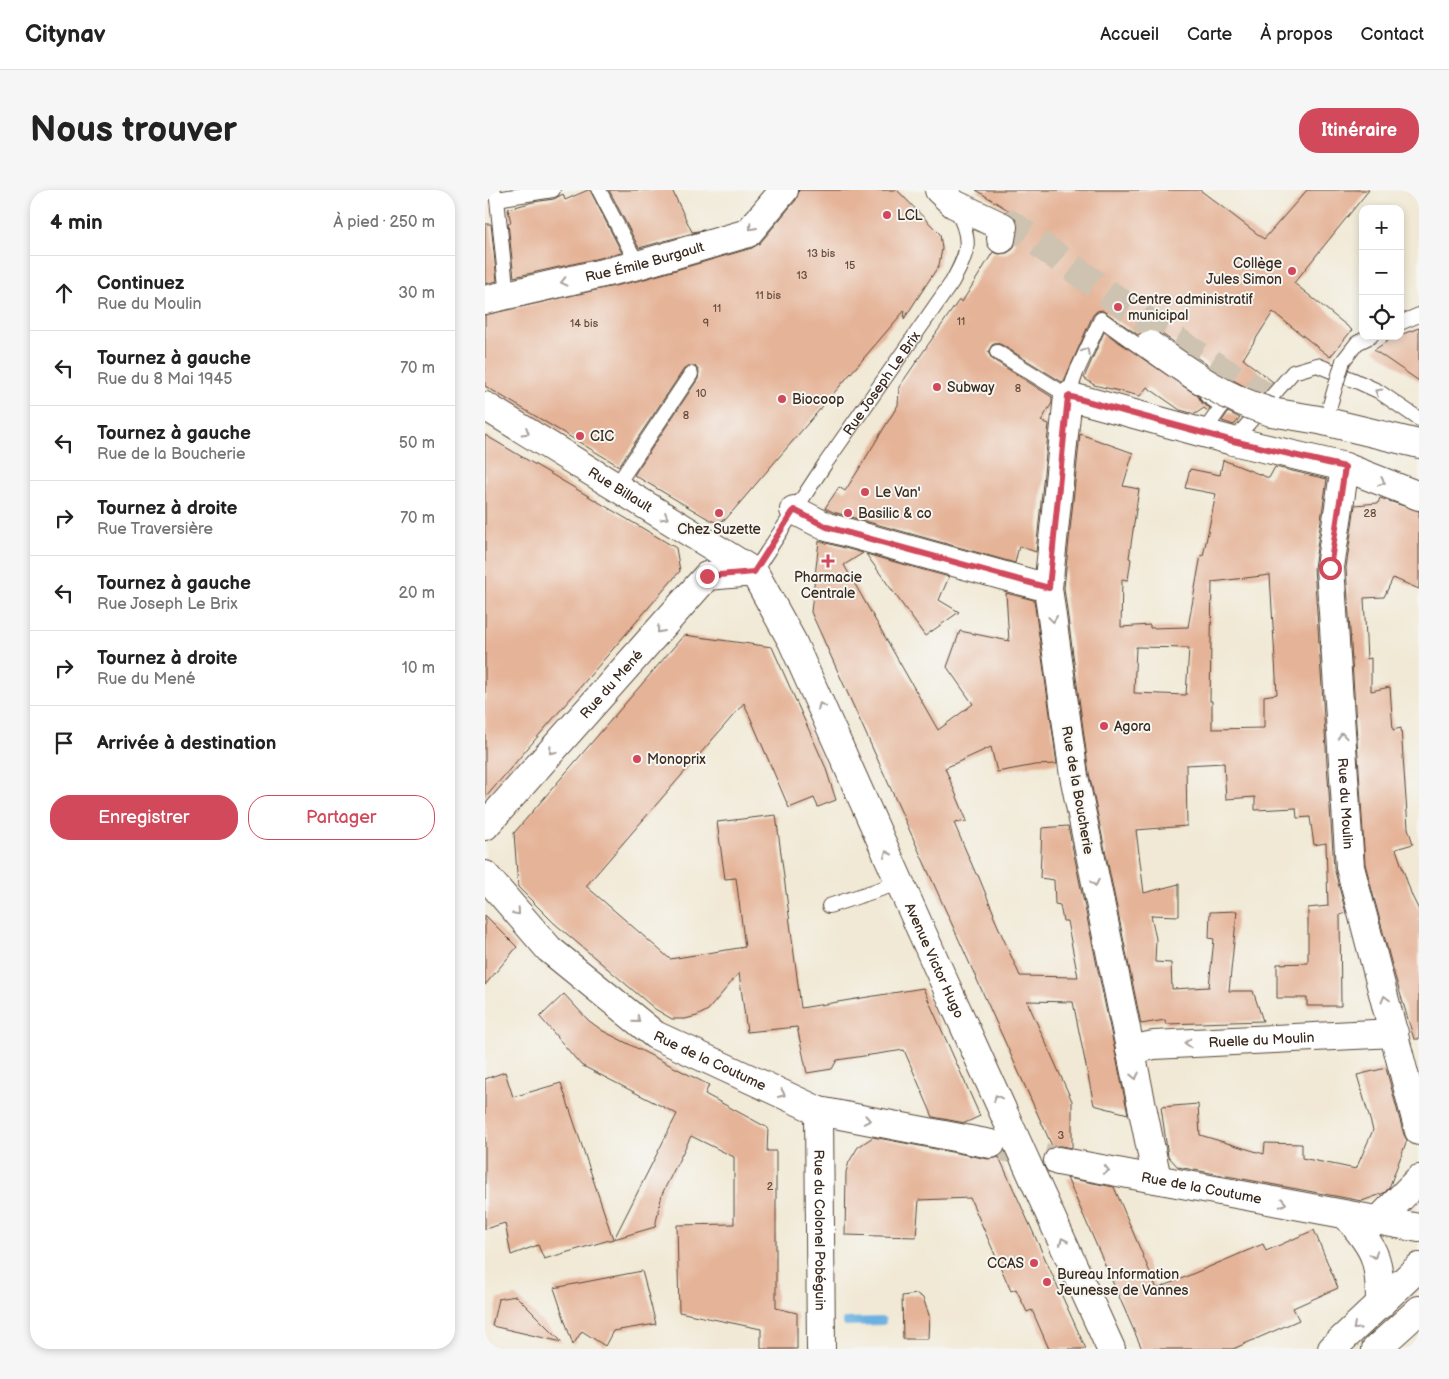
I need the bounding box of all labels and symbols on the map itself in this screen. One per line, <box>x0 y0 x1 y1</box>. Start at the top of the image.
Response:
place label: LCL <box>897 207 923 224</box>
marker: LCL <box>881 209 893 221</box>
one-way arrow <box>749 222 758 231</box>
street label: Rue Émile Burgault <box>583 238 707 286</box>
house number: 13 bis <box>807 247 836 260</box>
place label: Collège Jules Simon <box>1206 255 1282 288</box>
house number: 15 <box>845 259 855 272</box>
marker: Collège Jules Simon <box>1286 265 1298 277</box>
house number: 13 <box>796 269 808 282</box>
one-way arrow <box>560 276 569 287</box>
house number: 11 bis <box>755 289 781 302</box>
place label: Centre administratif municipal <box>1128 291 1254 324</box>
marker: Centre administratif municipal <box>1112 301 1124 313</box>
house number: 11 <box>713 302 721 315</box>
house number: 11 <box>957 315 965 328</box>
house number: 14 bis <box>570 317 599 330</box>
house number: 9 <box>703 317 709 330</box>
street label: Rue Joseph Le Brix <box>840 328 924 439</box>
one-way arrow <box>1080 347 1090 356</box>
place label: Subway <box>947 379 995 396</box>
marker: Subway <box>931 381 943 393</box>
house number: 8 <box>1015 382 1021 395</box>
house number: 10 <box>696 387 707 400</box>
one-way arrow <box>1375 389 1384 399</box>
place label: Biocoop <box>792 391 844 408</box>
marker: Biocoop <box>776 393 788 405</box>
house number: 8 <box>683 409 689 422</box>
one-way arrow <box>521 426 530 436</box>
place label: CIC <box>590 428 614 445</box>
marker: CIC <box>574 430 586 442</box>
street label: Rue Billault <box>585 464 656 516</box>
one-way arrow <box>1377 475 1386 486</box>
place label: Le Van' <box>875 484 921 501</box>
marker: Le Van' <box>859 486 871 498</box>
place label: Basilic & co <box>858 505 932 522</box>
marker: Chez Suzette <box>713 507 725 519</box>
marker: Basilic & co <box>842 507 854 519</box>
house number: 28 <box>1364 507 1376 520</box>
one-way arrow <box>659 511 668 521</box>
place label: Chez Suzette <box>677 521 761 538</box>
marker: Pharmacie Centrale <box>822 555 834 567</box>
route start <box>1319 557 1342 580</box>
route end <box>696 565 719 588</box>
place label: Pharmacie Centrale <box>794 569 862 602</box>
one-way arrow <box>1047 614 1057 623</box>
one-way arrow <box>657 624 666 633</box>
street label: Rue du Mené <box>577 646 647 722</box>
one-way arrow <box>816 702 827 711</box>
place label: Agora <box>1114 718 1151 735</box>
marker: Agora <box>1098 720 1110 732</box>
street label: Rue de la Boucherie <box>1058 725 1097 856</box>
one-way arrow <box>1336 732 1347 740</box>
one-way arrow <box>549 746 558 755</box>
place label: Monoprix <box>647 751 706 768</box>
marker: Monoprix <box>631 753 643 765</box>
street label: Rue du Moulin <box>1334 757 1357 850</box>
one-way arrow <box>882 850 893 859</box>
one-way arrow <box>1090 878 1100 887</box>
street label: Avenue Victor Hugo <box>901 900 968 1021</box>
one-way arrow <box>511 906 520 915</box>
one-way arrow <box>1380 995 1390 1003</box>
one-way arrow <box>631 1015 640 1023</box>
street label: Rue de la Coutume <box>651 1028 769 1094</box>
street label: Ruelle du Moulin <box>1208 1029 1315 1051</box>
one-way arrow <box>1183 1038 1191 1049</box>
one-way arrow <box>1129 1072 1140 1080</box>
one-way arrow <box>776 1087 785 1097</box>
one-way arrow <box>993 1094 1003 1103</box>
one-way arrow <box>862 1115 871 1125</box>
house number: 3 <box>1058 1129 1065 1142</box>
street label: Rue du Colonel Pobéguin <box>810 1149 829 1311</box>
one-way arrow <box>1101 1165 1110 1175</box>
street label: Rue de la Coutume <box>1140 1169 1263 1208</box>
house number: 2 <box>767 1180 774 1193</box>
one-way arrow <box>1278 1198 1287 1208</box>
one-way arrow <box>1058 1237 1069 1246</box>
one-way arrow <box>1368 1250 1378 1259</box>
place label: CCAS <box>987 1255 1024 1272</box>
marker: CCAS <box>1028 1257 1040 1269</box>
place label: Bureau Information Jeunesse de Vannes <box>1057 1266 1189 1299</box>
marker: Bureau Information Jeunesse de Vannes <box>1041 1276 1053 1288</box>
one-way arrow <box>1353 1321 1362 1330</box>

